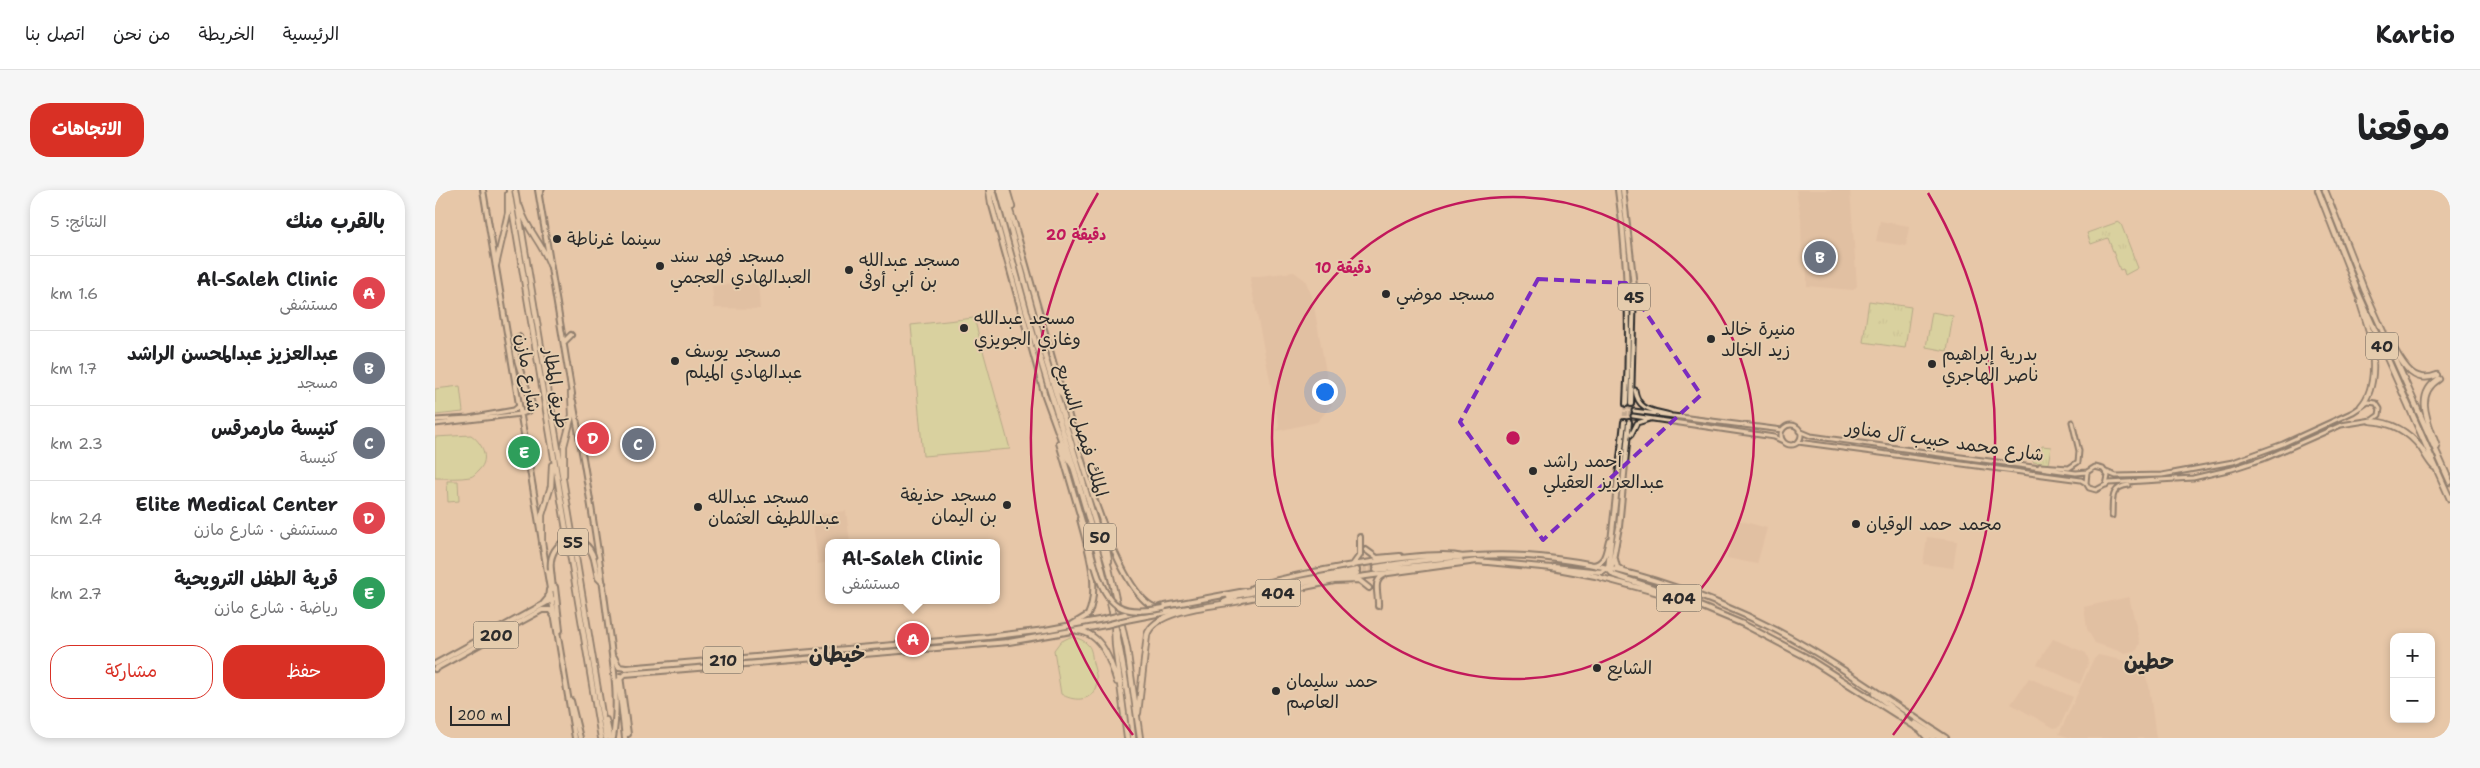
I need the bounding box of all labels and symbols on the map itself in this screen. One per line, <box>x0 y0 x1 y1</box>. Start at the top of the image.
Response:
text: 20 دقيقة <box>1046 225 1106 245</box>
place label: سينما غرناطة <box>567 227 662 251</box>
marker: سينما غرناطة <box>551 233 563 245</box>
pin: B <box>1804 238 1836 276</box>
place label: مسجد فهد سند العبدالهادي العجمي <box>670 244 811 293</box>
place label: مسجد عبدالله بن أبي أوفى <box>859 248 960 297</box>
text: 10 دقيقة <box>1315 258 1371 278</box>
marker: مسجد فهد سند العبدالهادي العجمي <box>654 260 666 272</box>
marker: مسجد عبدالله بن أبي أوفى <box>843 264 855 276</box>
place label: مسجد موضي <box>1396 282 1495 310</box>
road number: 45 <box>1618 284 1650 310</box>
marker: مسجد موضي <box>1380 288 1392 300</box>
place label: مسجد عبدالله وغازي الجويزي <box>974 306 1081 352</box>
place label: منيرة خالد زيد الخالد <box>1721 317 1796 362</box>
marker: مسجد عبدالله وغازي الجويزي <box>958 322 970 334</box>
street label: شارع مازن <box>510 332 546 414</box>
road number: 40 <box>2366 332 2398 360</box>
marker: منيرة خالد زيد الخالد <box>1705 333 1717 345</box>
place label: مسجد يوسف عبدالهادي الميلم <box>685 339 802 386</box>
place label: بدرية إبراهيم ناصر الهاجري <box>1942 342 2039 388</box>
street label: طريق المطار <box>537 344 574 430</box>
marker: مسجد يوسف عبدالهادي الميلم <box>669 355 681 367</box>
marker: بدرية إبراهيم ناصر الهاجري <box>1926 358 1938 370</box>
street label: الملك فيصل السريع <box>1049 360 1114 500</box>
your location <box>1312 379 1338 405</box>
street label: شارع محمد حبيب آل مناور <box>1842 415 2046 467</box>
pin: D <box>577 419 609 457</box>
pin: C <box>622 425 654 463</box>
centre of rings <box>1504 429 1522 447</box>
pin: E <box>508 433 540 471</box>
place label: أحمد راشد عبدالعزيز العقيلي <box>1543 449 1664 498</box>
marker: أحمد راشد عبدالعزيز العقيلي <box>1527 465 1539 477</box>
place label: مسجد حذيفة بن اليمان <box>901 483 997 528</box>
place label: مسجد عبدالله عبداللطيف العثمان <box>708 485 840 530</box>
marker: مسجد حذيفة بن اليمان <box>1001 499 1013 511</box>
marker: مسجد عبدالله عبداللطيف العثمان <box>692 501 704 513</box>
place label: محمد حمد الوقيان <box>1866 512 2002 536</box>
marker: محمد حمد الوقيان <box>1850 518 1862 530</box>
road number: 50 <box>1084 524 1116 551</box>
road number: 55 <box>558 528 588 556</box>
road number: 404 <box>1255 579 1301 606</box>
road number: 404 <box>1657 584 1701 612</box>
pin: A <box>897 620 929 658</box>
road number: 200 <box>473 622 519 648</box>
district label: خيطان <box>809 640 865 669</box>
road number: 210 <box>703 646 743 674</box>
district label: حطين <box>2124 647 2174 676</box>
place label: الشايع <box>1607 656 1652 681</box>
marker: الشايع <box>1591 662 1603 674</box>
place label: حمد سليمان العاصم <box>1286 669 1378 716</box>
marker: حمد سليمان العاصم <box>1270 685 1282 697</box>
scale bar <box>450 703 510 726</box>

